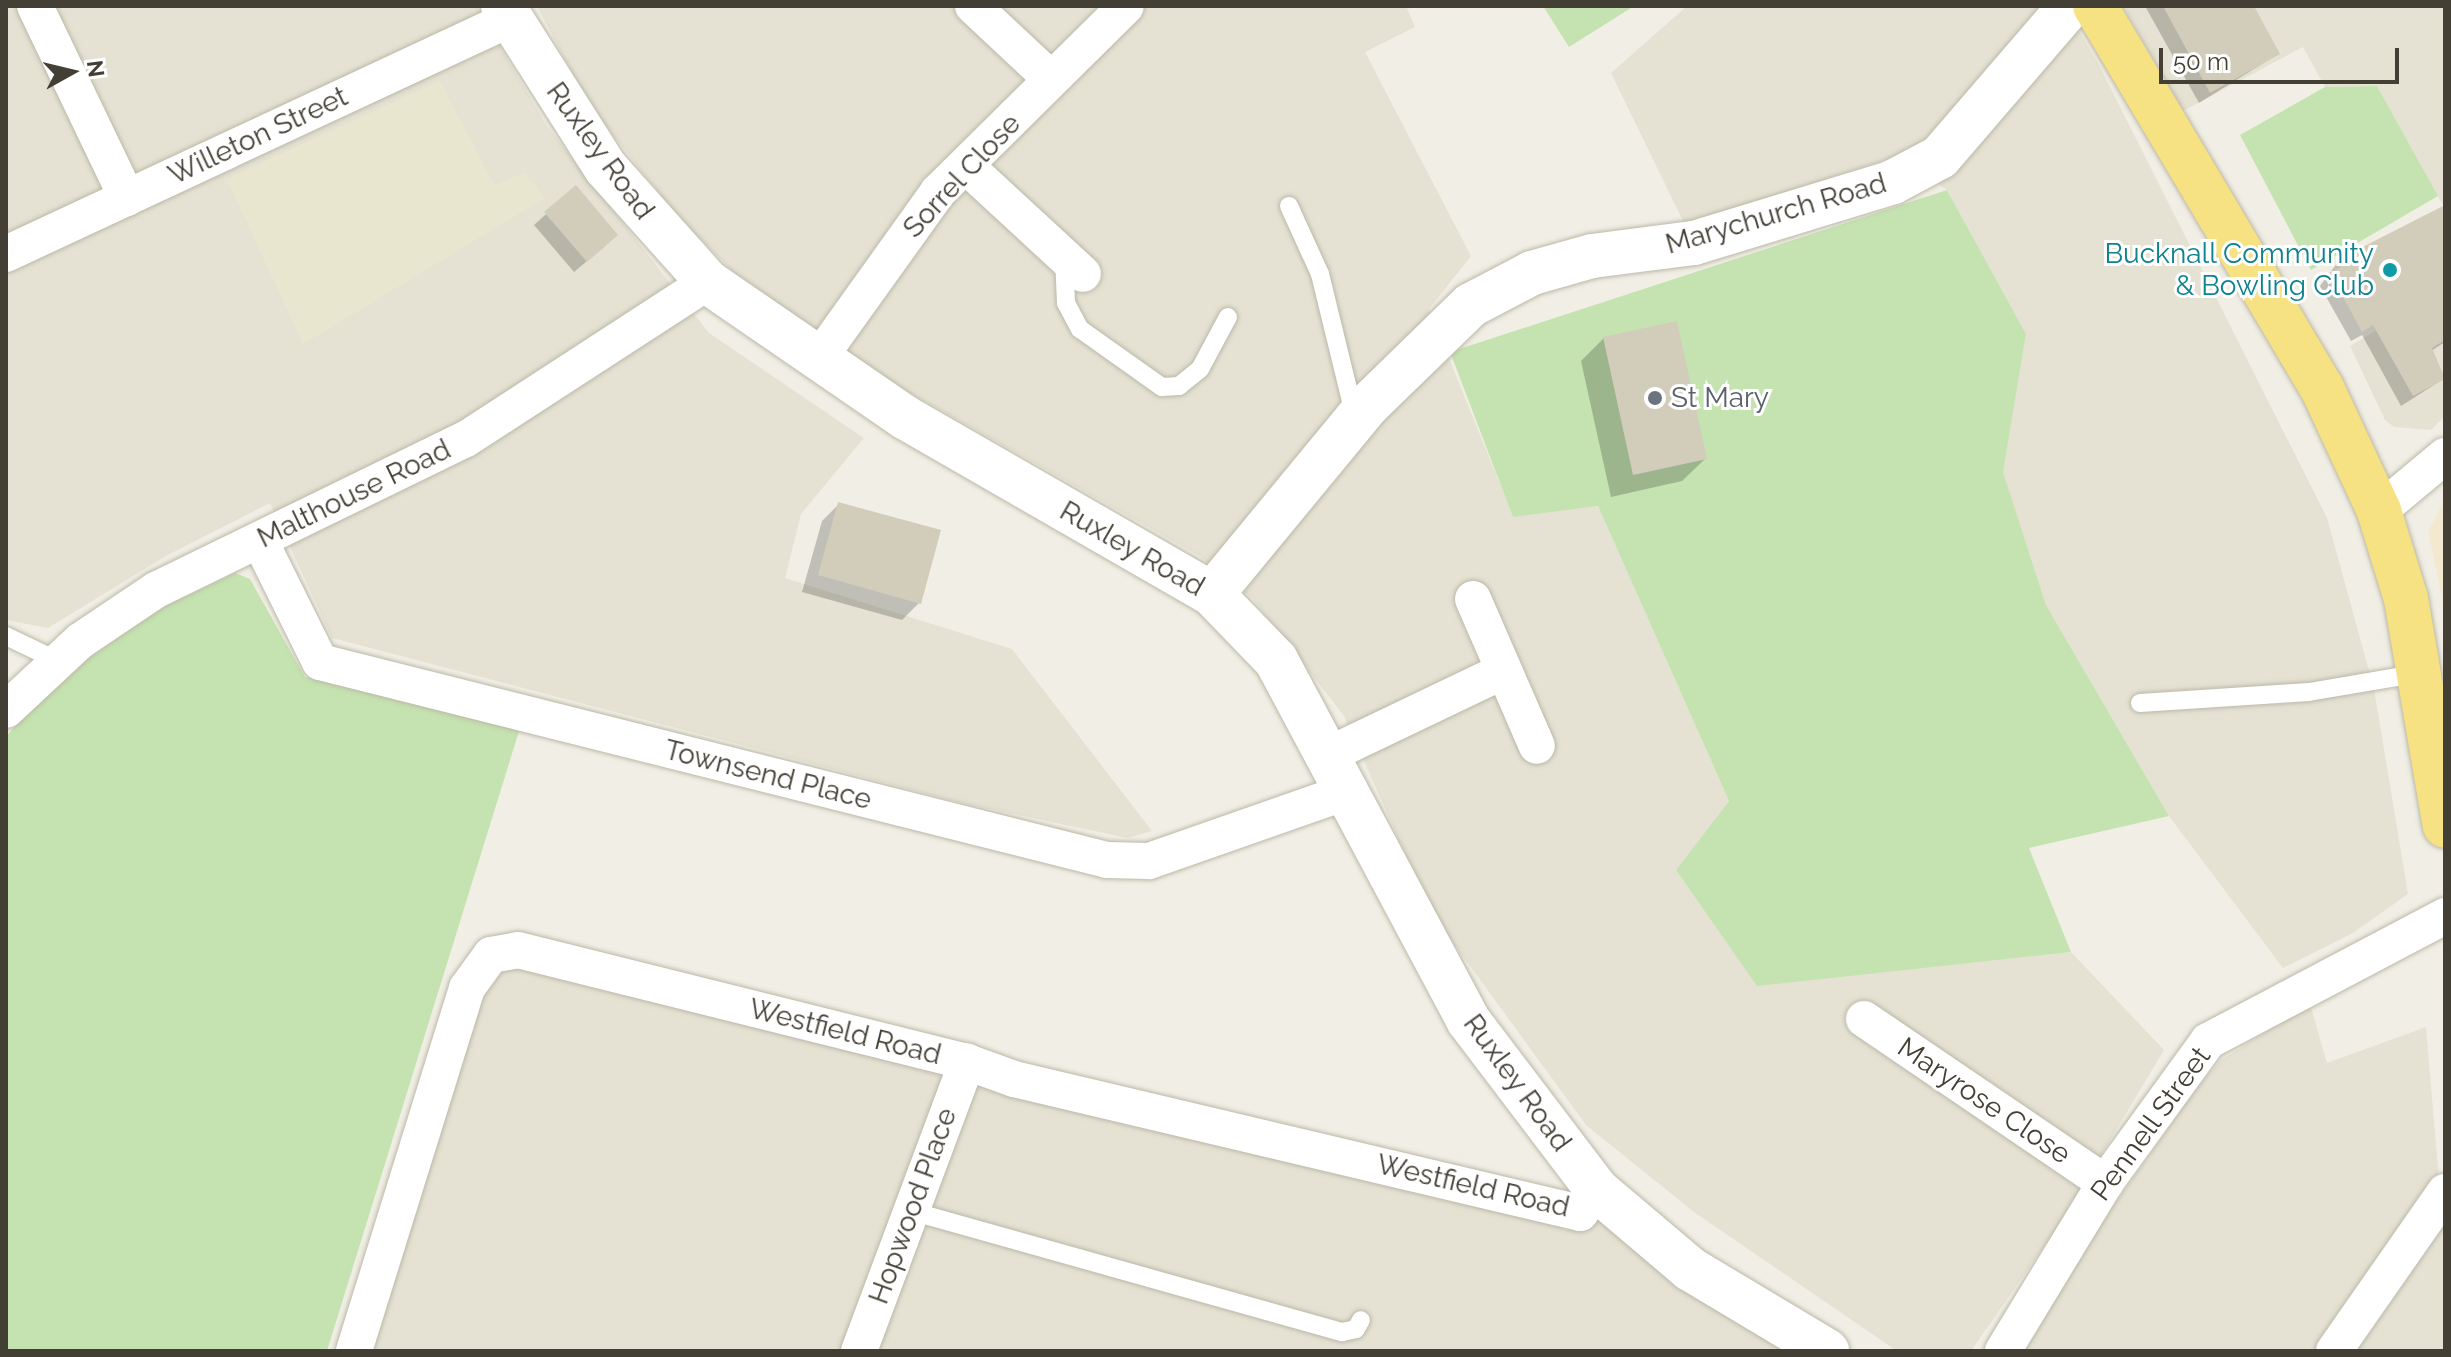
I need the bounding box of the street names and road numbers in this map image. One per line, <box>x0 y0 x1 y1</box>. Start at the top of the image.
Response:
street label: Ruxley Road <box>539 76 661 226</box>
street label: Willeton Street <box>163 80 353 192</box>
street label: Sorrel Close <box>896 107 1028 245</box>
street label: Marychurch Road <box>1662 166 1890 262</box>
street label: Malthouse Road <box>252 433 456 555</box>
street label: Ruxley Road <box>1053 494 1211 604</box>
street label: Townsend Place <box>661 733 875 817</box>
street label: Westfield Road <box>746 992 944 1072</box>
street label: Ruxley Road <box>1456 1008 1578 1158</box>
street label: Maryrose Close <box>1891 1031 2077 1171</box>
street label: Pennell Street <box>2084 1040 2218 1208</box>
street label: Hopwood Place <box>862 1103 964 1309</box>
street label: Westfield Road <box>1373 1148 1573 1224</box>

